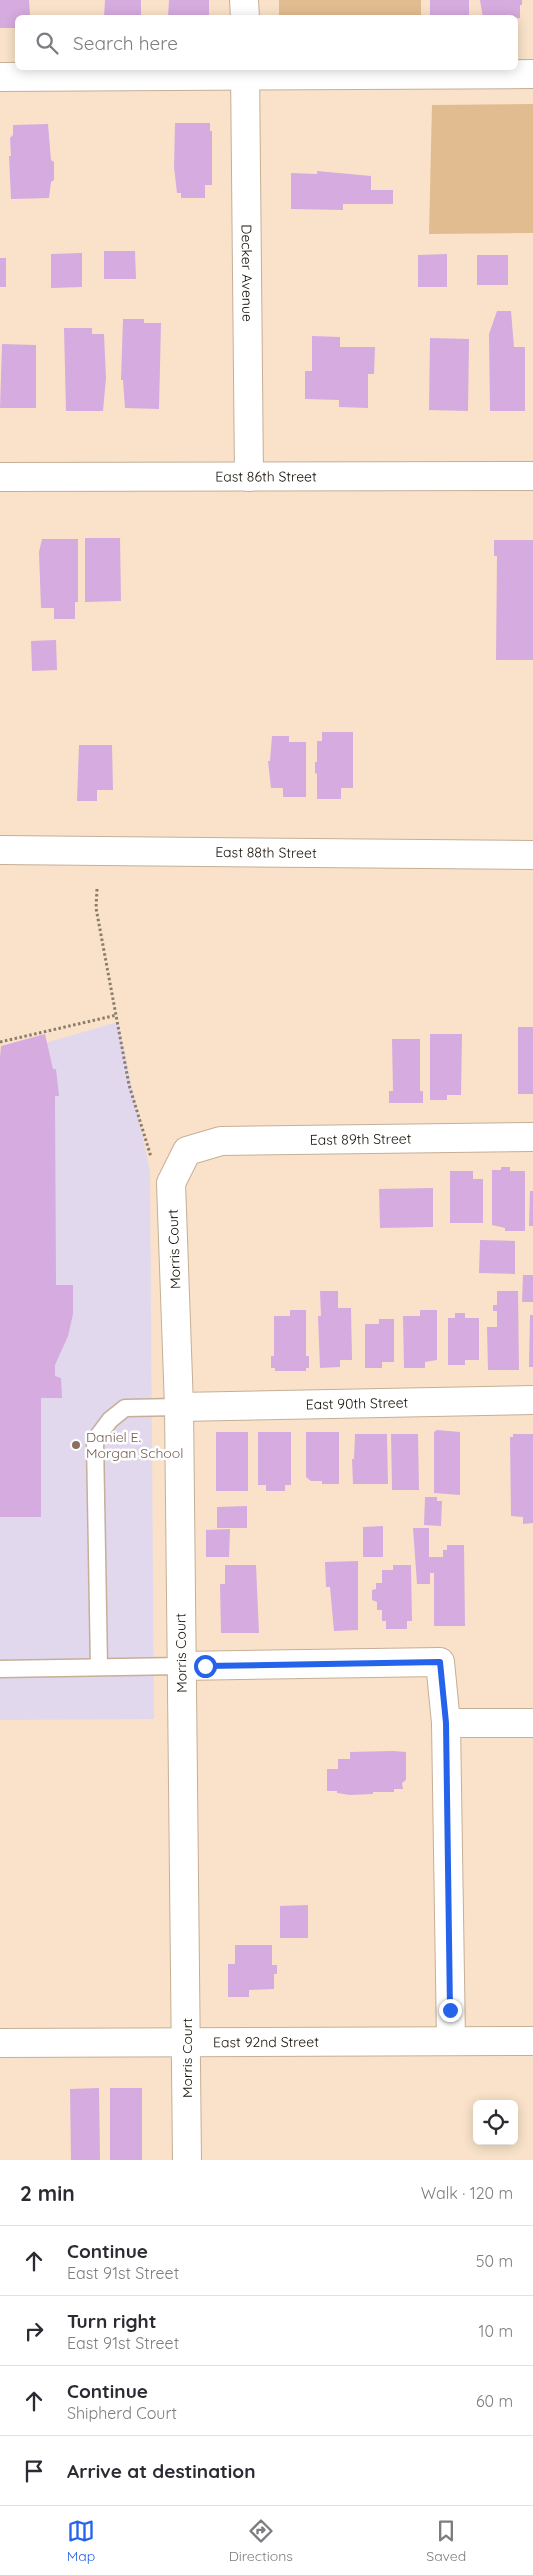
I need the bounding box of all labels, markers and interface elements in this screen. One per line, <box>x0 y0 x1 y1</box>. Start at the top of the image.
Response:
search box <box>15 15 518 70</box>
icon: search <box>33 29 61 57</box>
text: Search here <box>73 31 178 55</box>
street label: Decker Avenue <box>238 224 256 322</box>
street label: East 86th Street <box>215 467 317 486</box>
street label: East 88th Street <box>215 843 317 862</box>
street label: East 89th Street <box>310 1130 412 1149</box>
street label: Morris Court <box>164 1209 184 1289</box>
street label: East 90th Street <box>306 1393 409 1413</box>
place label: Daniel E. Morgan School <box>86 1428 183 1462</box>
marker: Daniel E. Morgan School <box>70 1439 82 1451</box>
street label: Morris Court <box>171 1613 191 1693</box>
route start <box>194 1655 217 1678</box>
route end <box>439 1999 462 2022</box>
street label: Morris Court <box>178 2018 196 2098</box>
street label: East 92nd Street <box>213 2033 319 2051</box>
map controls <box>473 2100 518 2145</box>
button: locate <box>473 2100 518 2145</box>
text: 2 min <box>20 2180 75 2206</box>
text: Walk · 120 m <box>421 2183 513 2203</box>
text: Continue <box>67 2239 148 2263</box>
icon: ahead <box>20 2247 48 2275</box>
text: 50 m <box>476 2251 513 2271</box>
text: East 91st Street <box>67 2263 179 2283</box>
text: Turn right <box>67 2309 156 2333</box>
icon: right <box>20 2317 48 2345</box>
text: 10 m <box>479 2321 513 2341</box>
text: East 91st Street <box>67 2333 179 2353</box>
text: Continue <box>67 2379 148 2403</box>
icon: ahead <box>20 2387 48 2415</box>
text: 60 m <box>476 2391 513 2411</box>
text: Shipherd Court <box>67 2403 177 2423</box>
icon: arrive <box>20 2457 48 2485</box>
text: Arrive at destination <box>67 2459 256 2483</box>
tab: Map <box>67 2517 95 2565</box>
tab: Directions <box>229 2517 293 2565</box>
tab: Saved <box>426 2517 466 2565</box>

